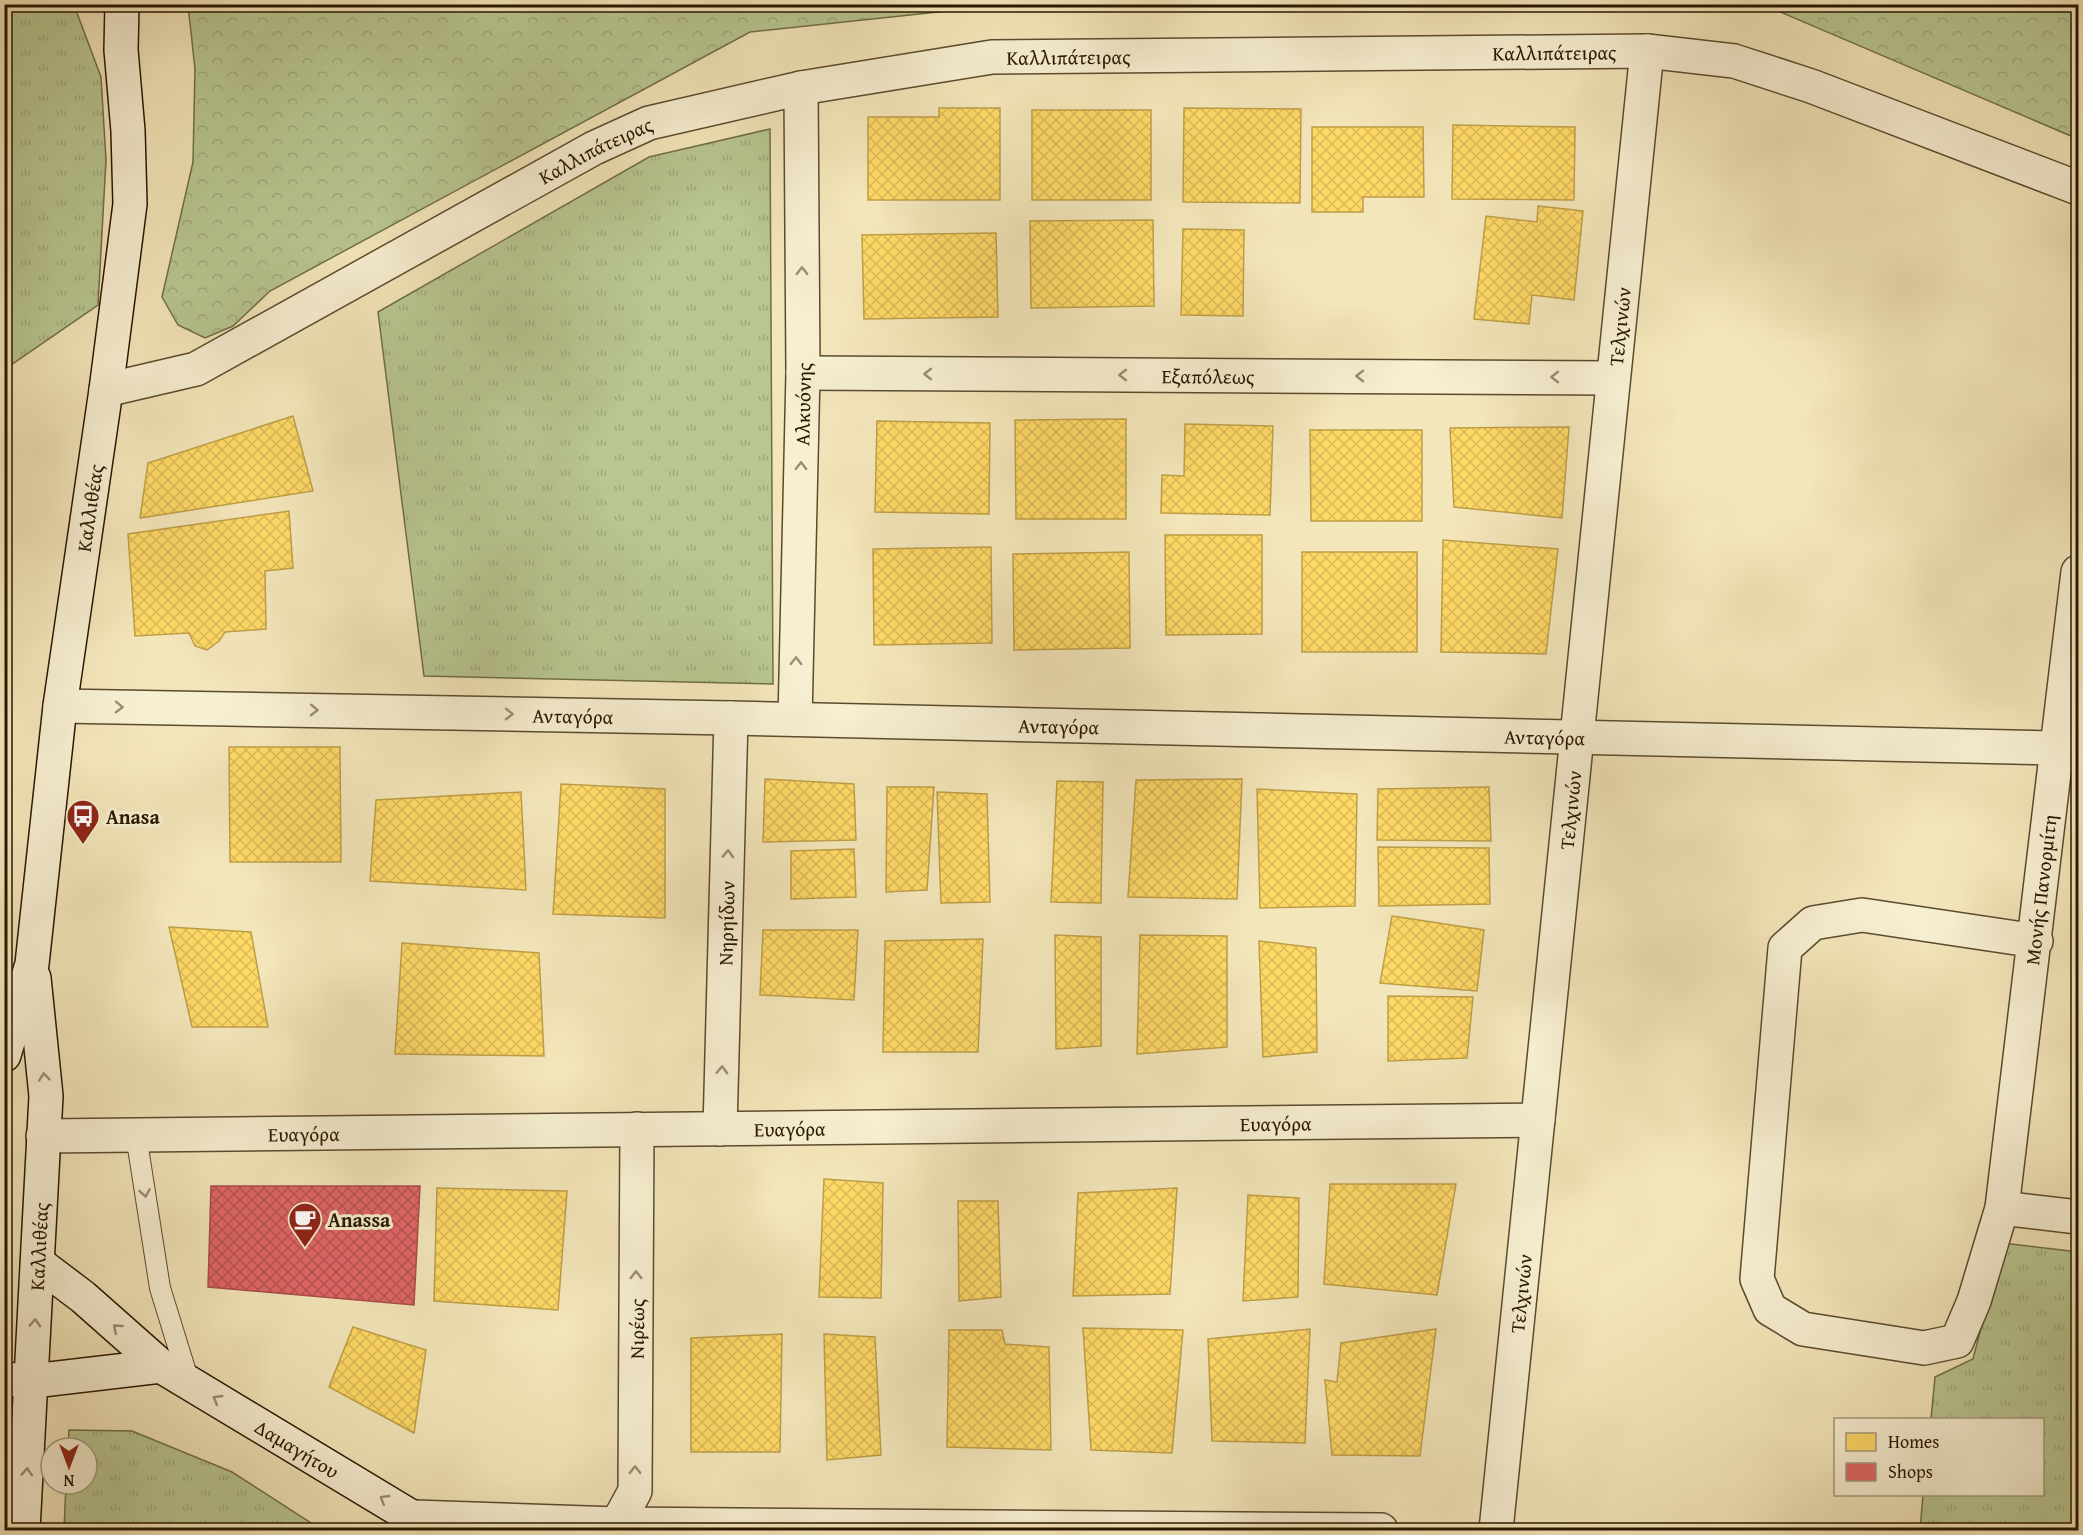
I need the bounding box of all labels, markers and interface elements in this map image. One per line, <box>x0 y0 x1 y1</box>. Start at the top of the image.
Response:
street label: Καλλιπάτειρας <box>1492 37 1617 67</box>
street label: Καλλιπάτειρας <box>1006 41 1131 71</box>
street label: Καλλιπάτειρας <box>533 109 657 191</box>
one-way arrow <box>796 266 808 275</box>
street label: Τελχινών <box>1600 285 1637 367</box>
street label: Εξαπόλεως <box>1161 361 1255 390</box>
street label: Αλκυόνης <box>787 362 818 446</box>
one-way arrow <box>923 368 932 380</box>
one-way arrow <box>1118 369 1127 381</box>
one-way arrow <box>1355 370 1364 382</box>
one-way arrow <box>1550 371 1559 383</box>
one-way arrow <box>795 461 807 470</box>
street label: Καλλιθέας <box>68 462 110 554</box>
one-way arrow <box>790 656 803 665</box>
street label: Ανταγόρα <box>532 700 614 730</box>
one-way arrow <box>114 701 123 713</box>
one-way arrow <box>309 704 318 717</box>
one-way arrow <box>504 708 513 720</box>
street label: Ανταγόρα <box>1018 710 1100 741</box>
street label: Ανταγόρα <box>1504 721 1586 752</box>
street label: Τελχινών <box>1551 769 1588 851</box>
bus stop icon: Anasa <box>65 798 101 845</box>
place label: Anasa <box>106 802 160 831</box>
street label: Μονής Πανορμίτη <box>2017 813 2063 966</box>
one-way arrow <box>721 850 734 859</box>
street label: Νηρηίδων <box>710 880 741 966</box>
one-way arrow <box>715 1066 728 1075</box>
one-way arrow <box>38 1073 51 1082</box>
street label: Ευαγόρα <box>1240 1108 1312 1138</box>
street label: Ευαγόρα <box>754 1113 826 1143</box>
street label: Ευαγόρα <box>268 1118 340 1148</box>
one-way arrow <box>139 1188 151 1197</box>
street label: Καλλιθέας <box>21 1201 55 1291</box>
cafe icon: Anassa <box>287 1201 323 1248</box>
place label: Anassa <box>328 1205 391 1234</box>
street label: Τελχινών <box>1502 1252 1539 1334</box>
one-way arrow <box>630 1271 643 1280</box>
street label: Νιρέως <box>621 1298 651 1359</box>
one-way arrow <box>29 1318 42 1327</box>
one-way arrow <box>114 1324 124 1335</box>
one-way arrow <box>213 1394 223 1406</box>
street label: Δαμαγήτου <box>250 1412 345 1485</box>
legend <box>1834 1418 2044 1496</box>
text: Homes <box>1888 1428 1939 1455</box>
north arrow <box>39 1436 99 1496</box>
text: Shops <box>1888 1458 1933 1485</box>
one-way arrow <box>629 1466 641 1475</box>
one-way arrow <box>20 1468 33 1477</box>
text: N <box>63 1469 74 1493</box>
one-way arrow <box>380 1494 390 1506</box>

